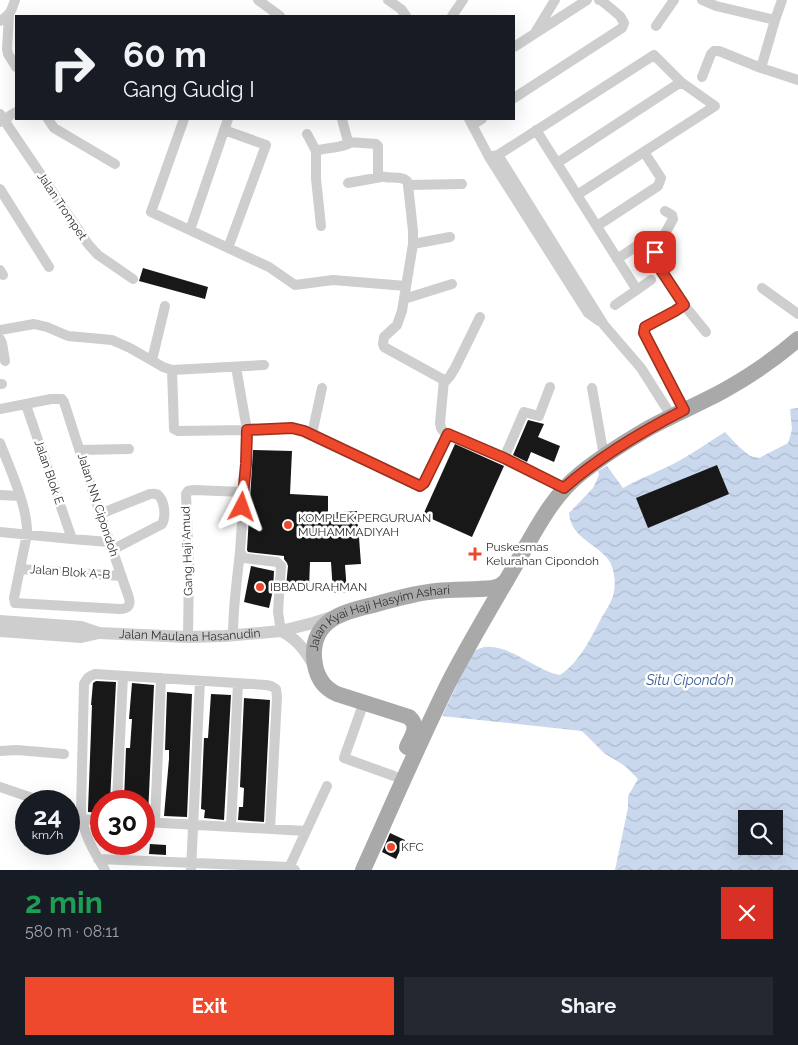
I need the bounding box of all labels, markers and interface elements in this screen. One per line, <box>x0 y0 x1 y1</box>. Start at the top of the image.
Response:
text: 60 m <box>123 34 207 75</box>
icon: right <box>40 35 105 100</box>
text: Gang Gudig I <box>123 76 255 102</box>
street label: Jalan Trompet <box>34 170 90 242</box>
pin <box>634 231 676 273</box>
icon: arrive <box>641 238 669 266</box>
street label: Jalan Blok E <box>31 438 67 506</box>
street label: Jalan NN Cipondoh <box>75 452 121 558</box>
position arrow <box>215 480 267 532</box>
street label: Gang Haji Amud <box>178 506 196 596</box>
place label: KOMPLEK PERGURUAN MUHAMMADIYAH <box>298 511 431 539</box>
marker: KOMPLEK PERGURUAN MUHAMMADIYAH <box>282 519 294 531</box>
place label: Puskesmas Kelurahan Cipondoh <box>486 540 599 568</box>
marker: Puskesmas Kelurahan Cipondoh <box>468 547 482 561</box>
street label: Jalan Blok A-B <box>29 562 111 582</box>
place label: IBBADURAHMAN <box>270 580 367 594</box>
marker: IBBADURAHMAN <box>254 581 266 593</box>
street label: Jalan Kyai Haji Hasyim Ashari <box>307 583 450 651</box>
street label: Jalan Maulana Hasanudin <box>119 626 261 644</box>
water label: Situ Cipondoh <box>645 672 734 688</box>
speed limit sign: 30 <box>90 790 155 855</box>
text: 24 <box>33 801 62 831</box>
map controls <box>738 810 783 855</box>
button: search <box>738 810 783 855</box>
text: km/h <box>32 828 63 842</box>
place label: KFC <box>401 840 424 854</box>
marker: KFC <box>385 841 397 853</box>
text: 2 min <box>25 885 103 920</box>
button: close <box>721 887 773 939</box>
text: 580 m · 08:11 <box>25 922 119 941</box>
button: Exit <box>25 977 394 1035</box>
button: Share <box>404 977 773 1035</box>

